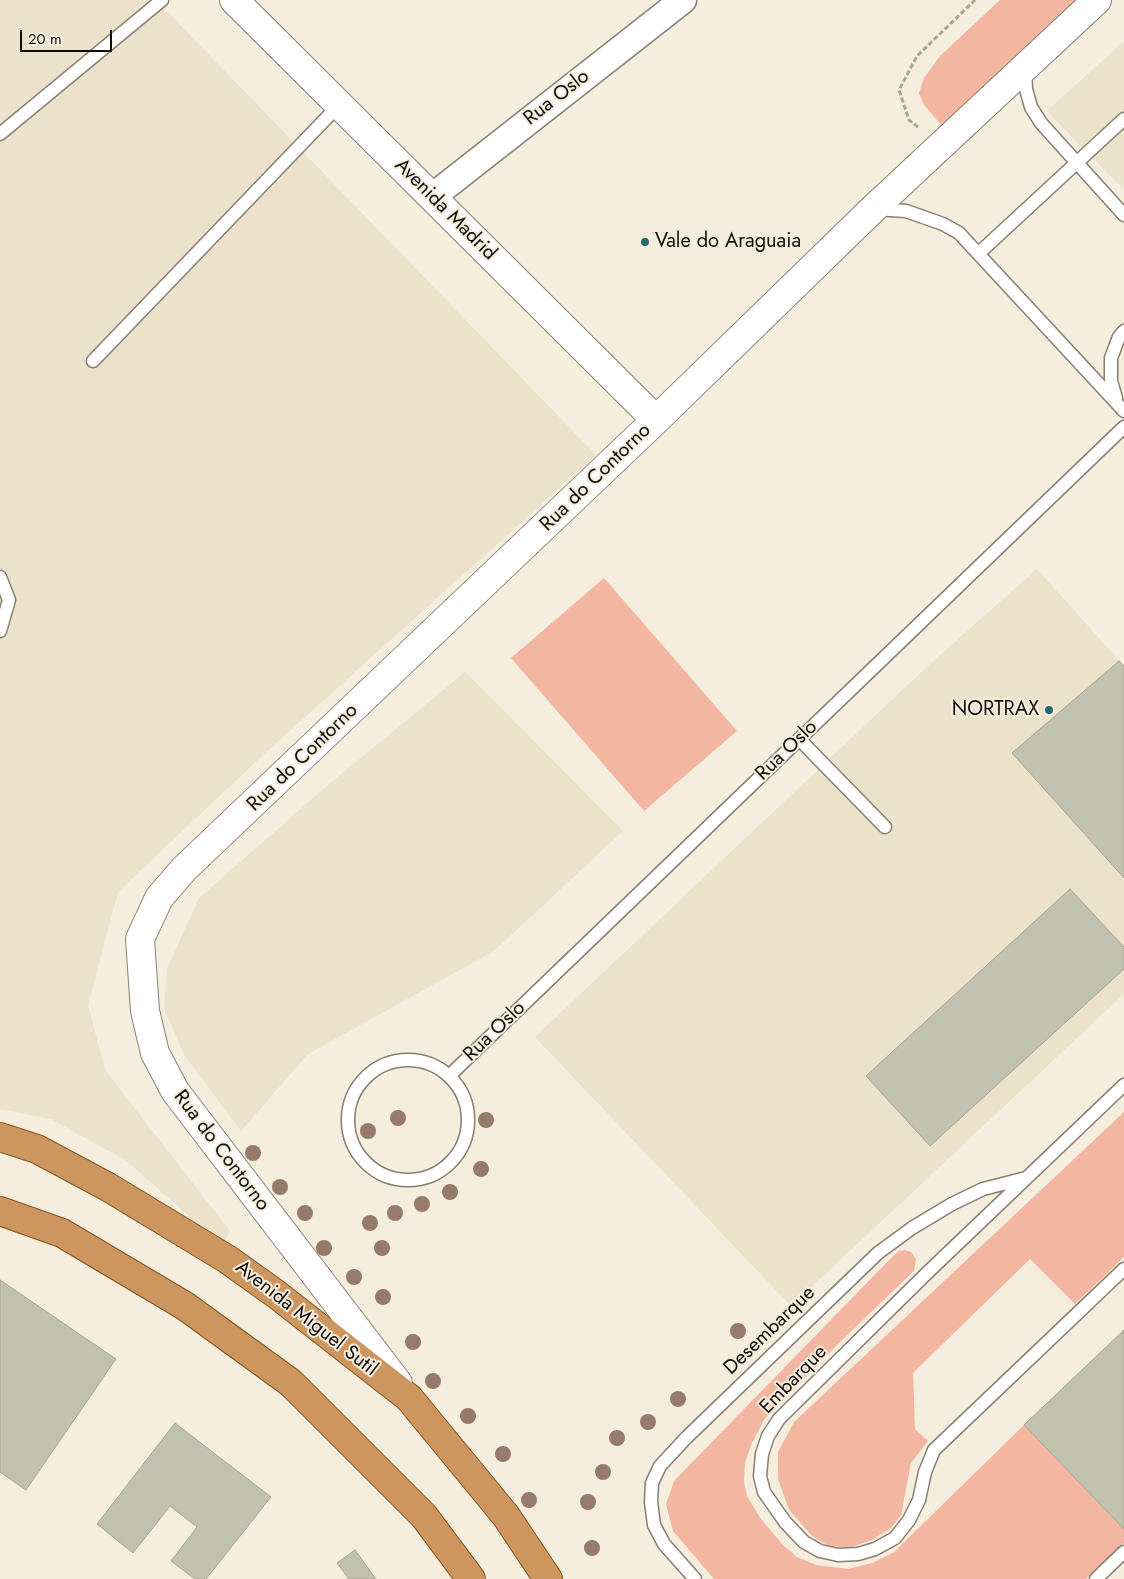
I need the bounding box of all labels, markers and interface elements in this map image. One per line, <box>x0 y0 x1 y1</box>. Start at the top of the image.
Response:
scale bar <box>22 20 115 52</box>
text: 20 m <box>28 28 62 50</box>
street label: Rua Oslo <box>519 65 595 131</box>
street label: Avenida Madrid <box>389 154 501 266</box>
place label: Vale do Araguaia <box>655 230 801 254</box>
marker: Vale do Araguaia <box>639 236 651 248</box>
street label: Rua do Contorno <box>536 419 656 537</box>
place label: NORTRAX <box>952 698 1039 722</box>
street label: Rua do Contorno <box>243 699 363 817</box>
marker: NORTRAX <box>1043 704 1055 716</box>
street label: Rua Oslo <box>751 716 823 786</box>
street label: Rua Oslo <box>459 997 531 1067</box>
street label: Rua do Contorno <box>168 1086 274 1216</box>
street label: Avenida Miguel Sutil <box>230 1256 382 1382</box>
street label: Desembarque <box>719 1282 821 1380</box>
street label: Embarque <box>755 1341 833 1419</box>

